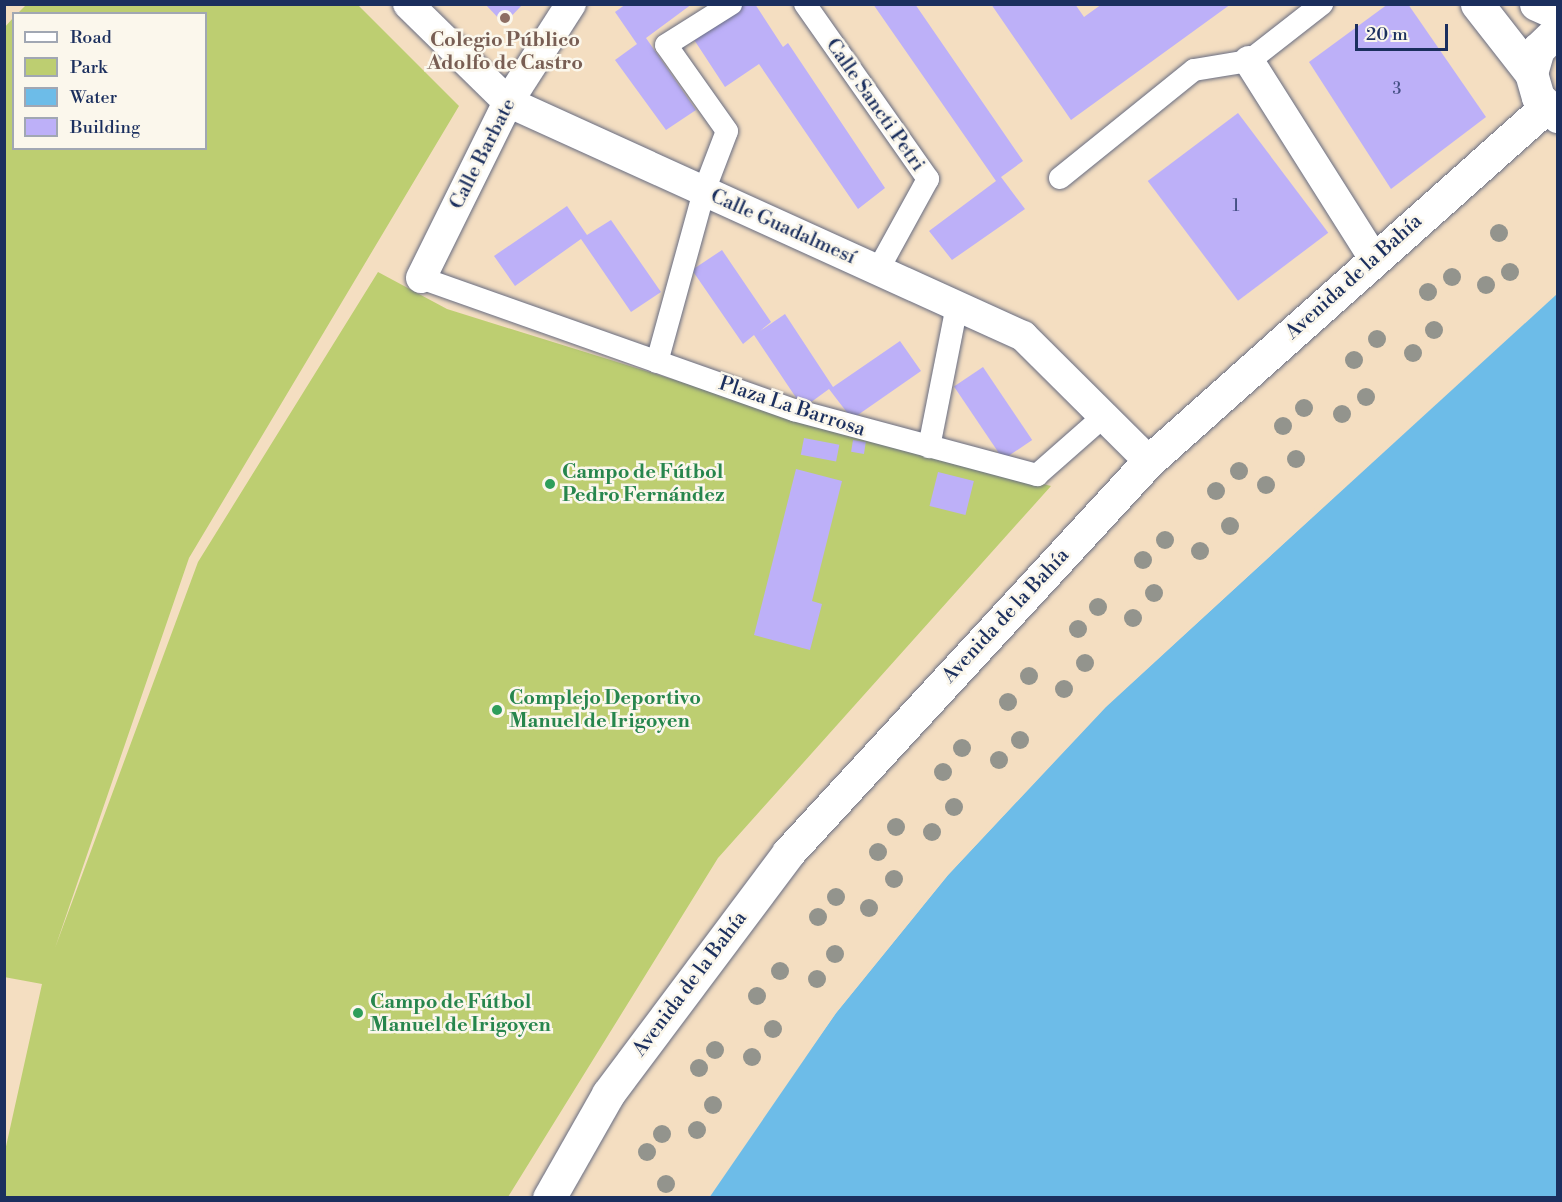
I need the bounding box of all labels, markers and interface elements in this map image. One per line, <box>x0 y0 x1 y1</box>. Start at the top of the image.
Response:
marker: Colegio Público Adolfo de Castro <box>498 11 512 25</box>
legend <box>12 12 207 150</box>
scale bar <box>1358 12 1451 50</box>
text: 20 m <box>1366 23 1408 46</box>
text: Road <box>70 26 112 49</box>
place label: Colegio Público Adolfo de Castro <box>427 28 583 75</box>
street label: Calle Sancti Petri <box>820 34 930 176</box>
text: Park <box>70 56 107 79</box>
house number: 3 <box>1393 79 1401 99</box>
text: Water <box>70 86 117 109</box>
street label: Calle Barbate <box>445 95 521 213</box>
text: Building <box>70 116 140 139</box>
street label: Calle Guadalmesí <box>707 184 859 270</box>
house number: 1 <box>1233 196 1239 216</box>
street label: Avenida de la Bahía <box>1281 209 1427 345</box>
street label: Plaza La Barrosa <box>716 372 868 442</box>
place label: Campo de Fútbol Pedro Fernández <box>562 460 725 507</box>
marker: Campo de Fútbol Pedro Fernández <box>543 477 557 491</box>
street label: Avenida de la Bahía <box>937 544 1075 688</box>
place label: Complejo Deportivo Manuel de Irigoyen <box>509 686 701 733</box>
marker: Complejo Deportivo Manuel de Irigoyen <box>490 703 504 717</box>
street label: Avenida de la Bahía <box>628 907 752 1061</box>
place label: Campo de Fútbol Manuel de Irigoyen <box>370 990 551 1037</box>
marker: Campo de Fútbol Manuel de Irigoyen <box>351 1006 365 1020</box>

